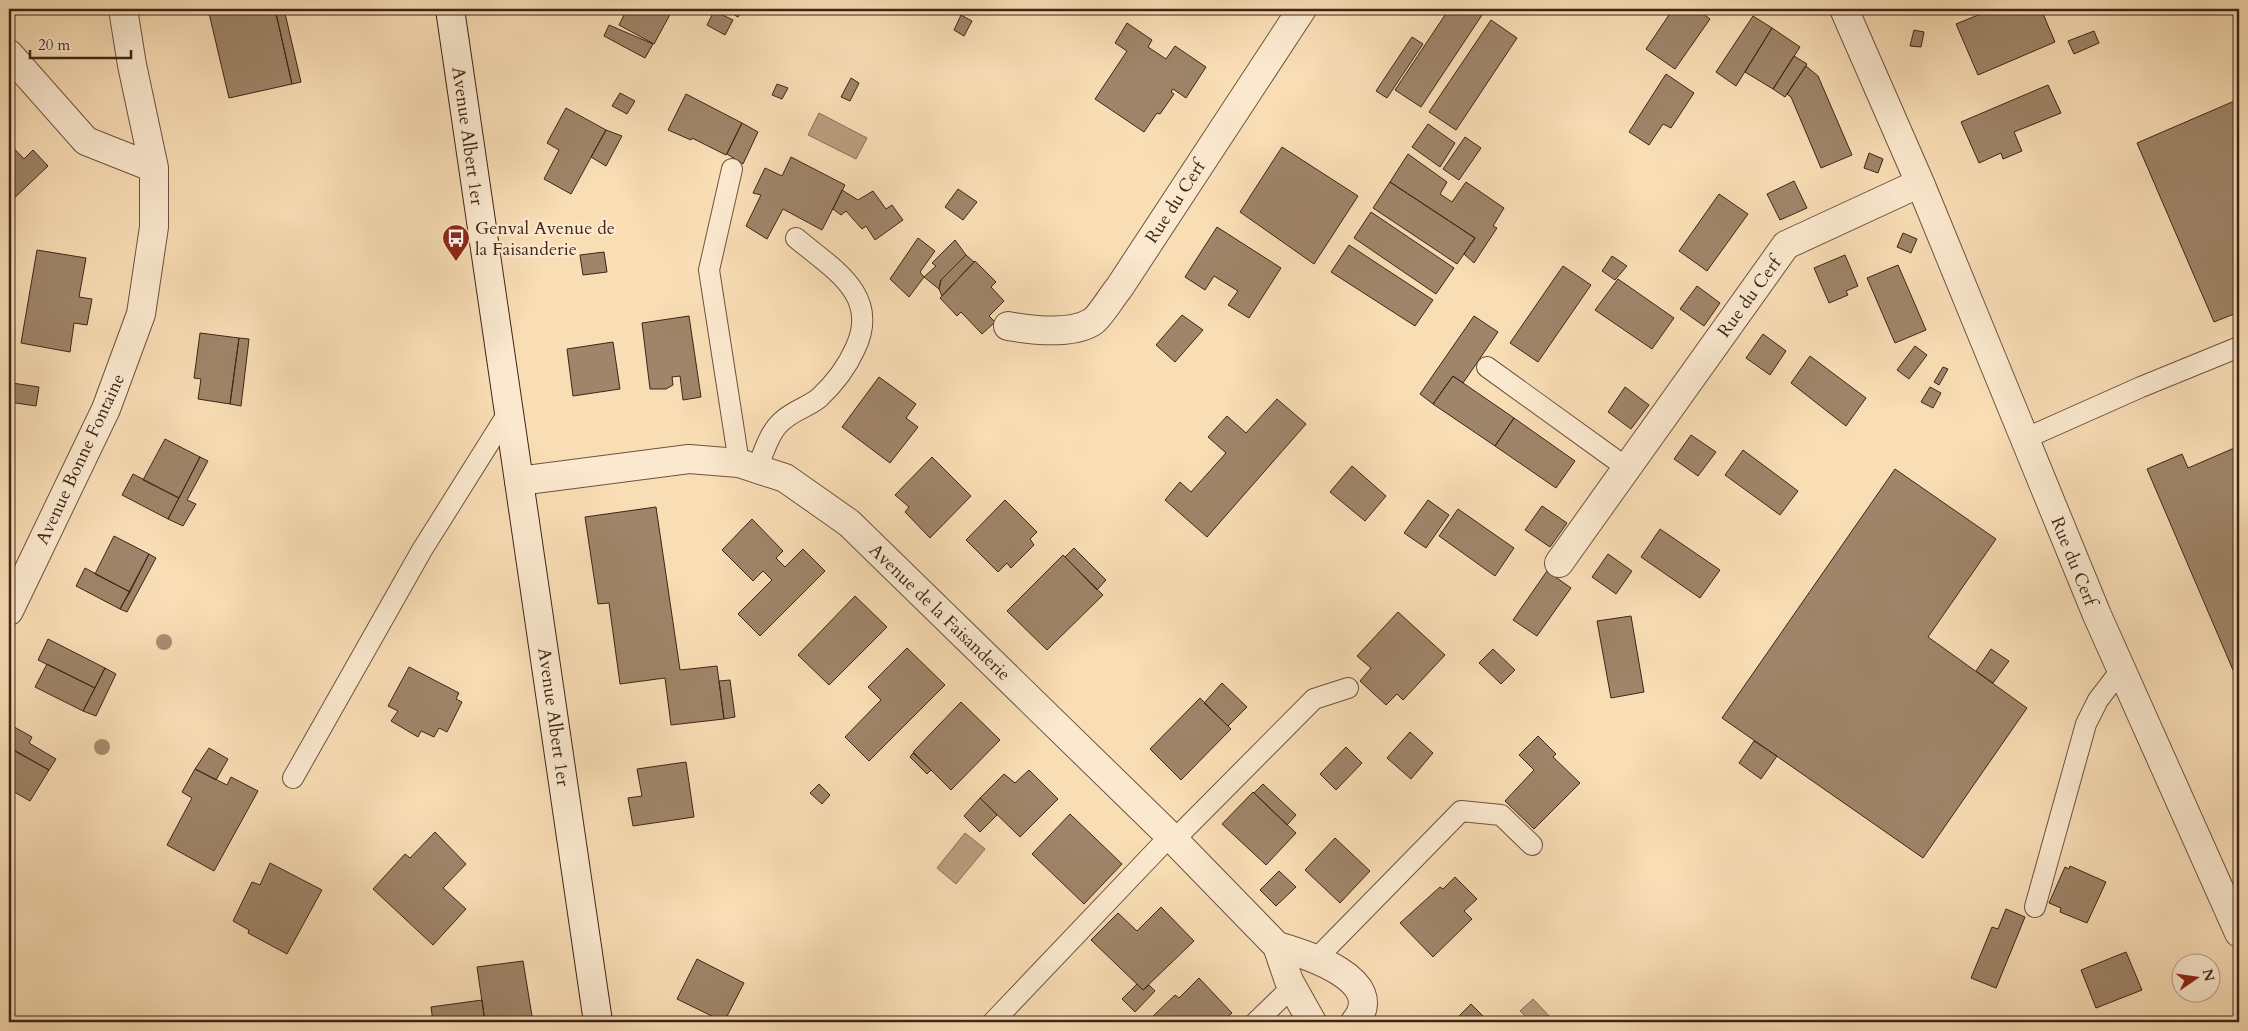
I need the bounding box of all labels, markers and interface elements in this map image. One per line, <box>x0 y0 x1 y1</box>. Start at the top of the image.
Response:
scale bar <box>30 28 131 60</box>
text: 20 m <box>38 35 70 55</box>
street label: Avenue Albert 1er <box>445 65 490 207</box>
street label: Rue du Cerf <box>1139 153 1213 248</box>
place label: Genval Avenue de la Faisanderie <box>475 216 615 262</box>
bus stop icon: Genval Avenue de la Faisanderie <box>441 223 471 262</box>
street label: Rue du Cerf <box>1712 249 1789 343</box>
street label: Avenue Bonne Fontaine <box>30 370 131 549</box>
street label: Rue du Cerf <box>2044 513 2104 613</box>
street label: Avenue de la Faisanderie <box>863 538 1016 687</box>
street label: Avenue Albert 1er <box>531 646 576 788</box>
north arrow <box>2170 954 2220 1004</box>
text: N <box>2198 967 2219 983</box>

